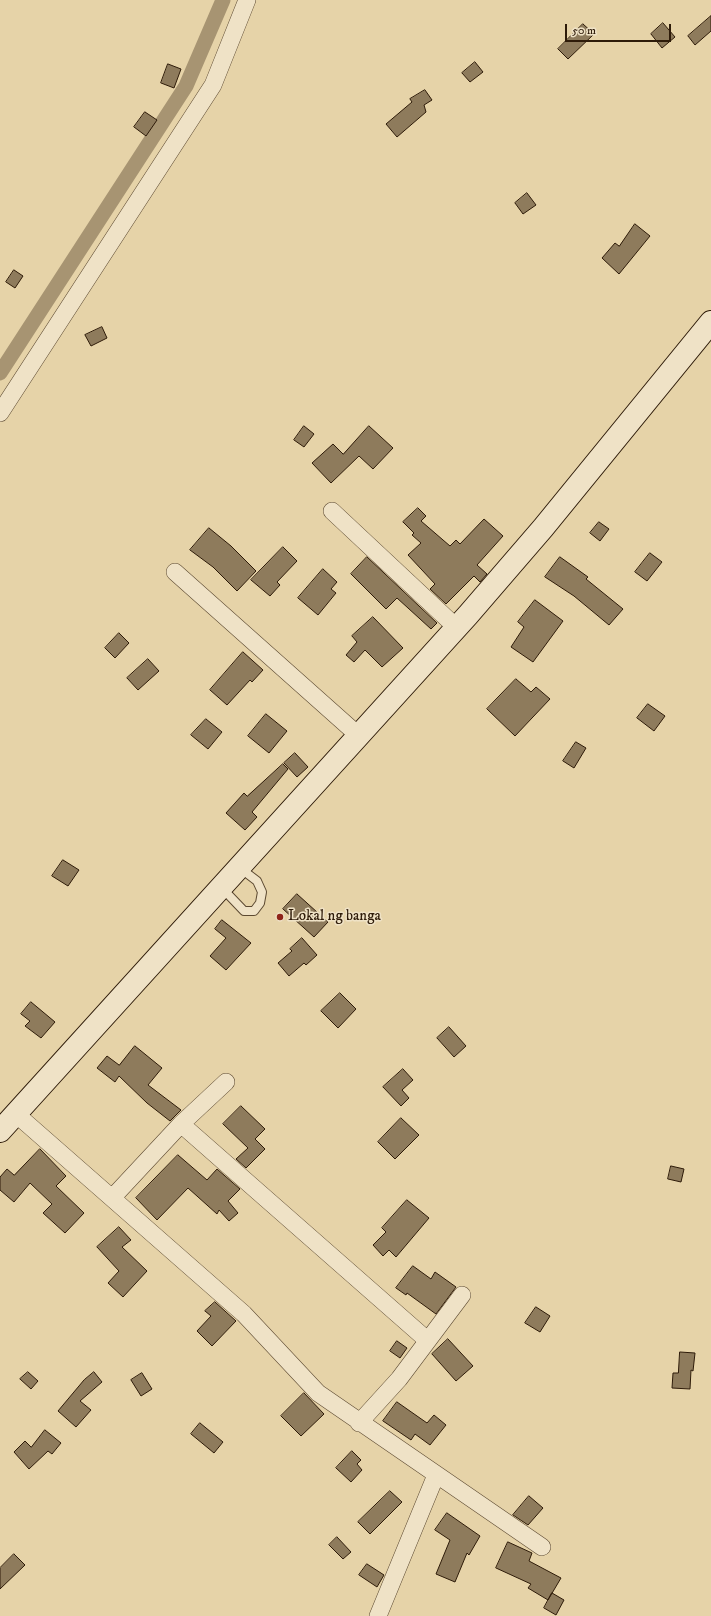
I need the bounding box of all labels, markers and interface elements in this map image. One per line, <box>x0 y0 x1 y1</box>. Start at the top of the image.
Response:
scale bar <box>567 16 673 42</box>
text: 50 m <box>572 23 596 38</box>
place label: Lokal ng banga <box>288 908 381 926</box>
marker: Lokal ng banga <box>275 912 285 922</box>

